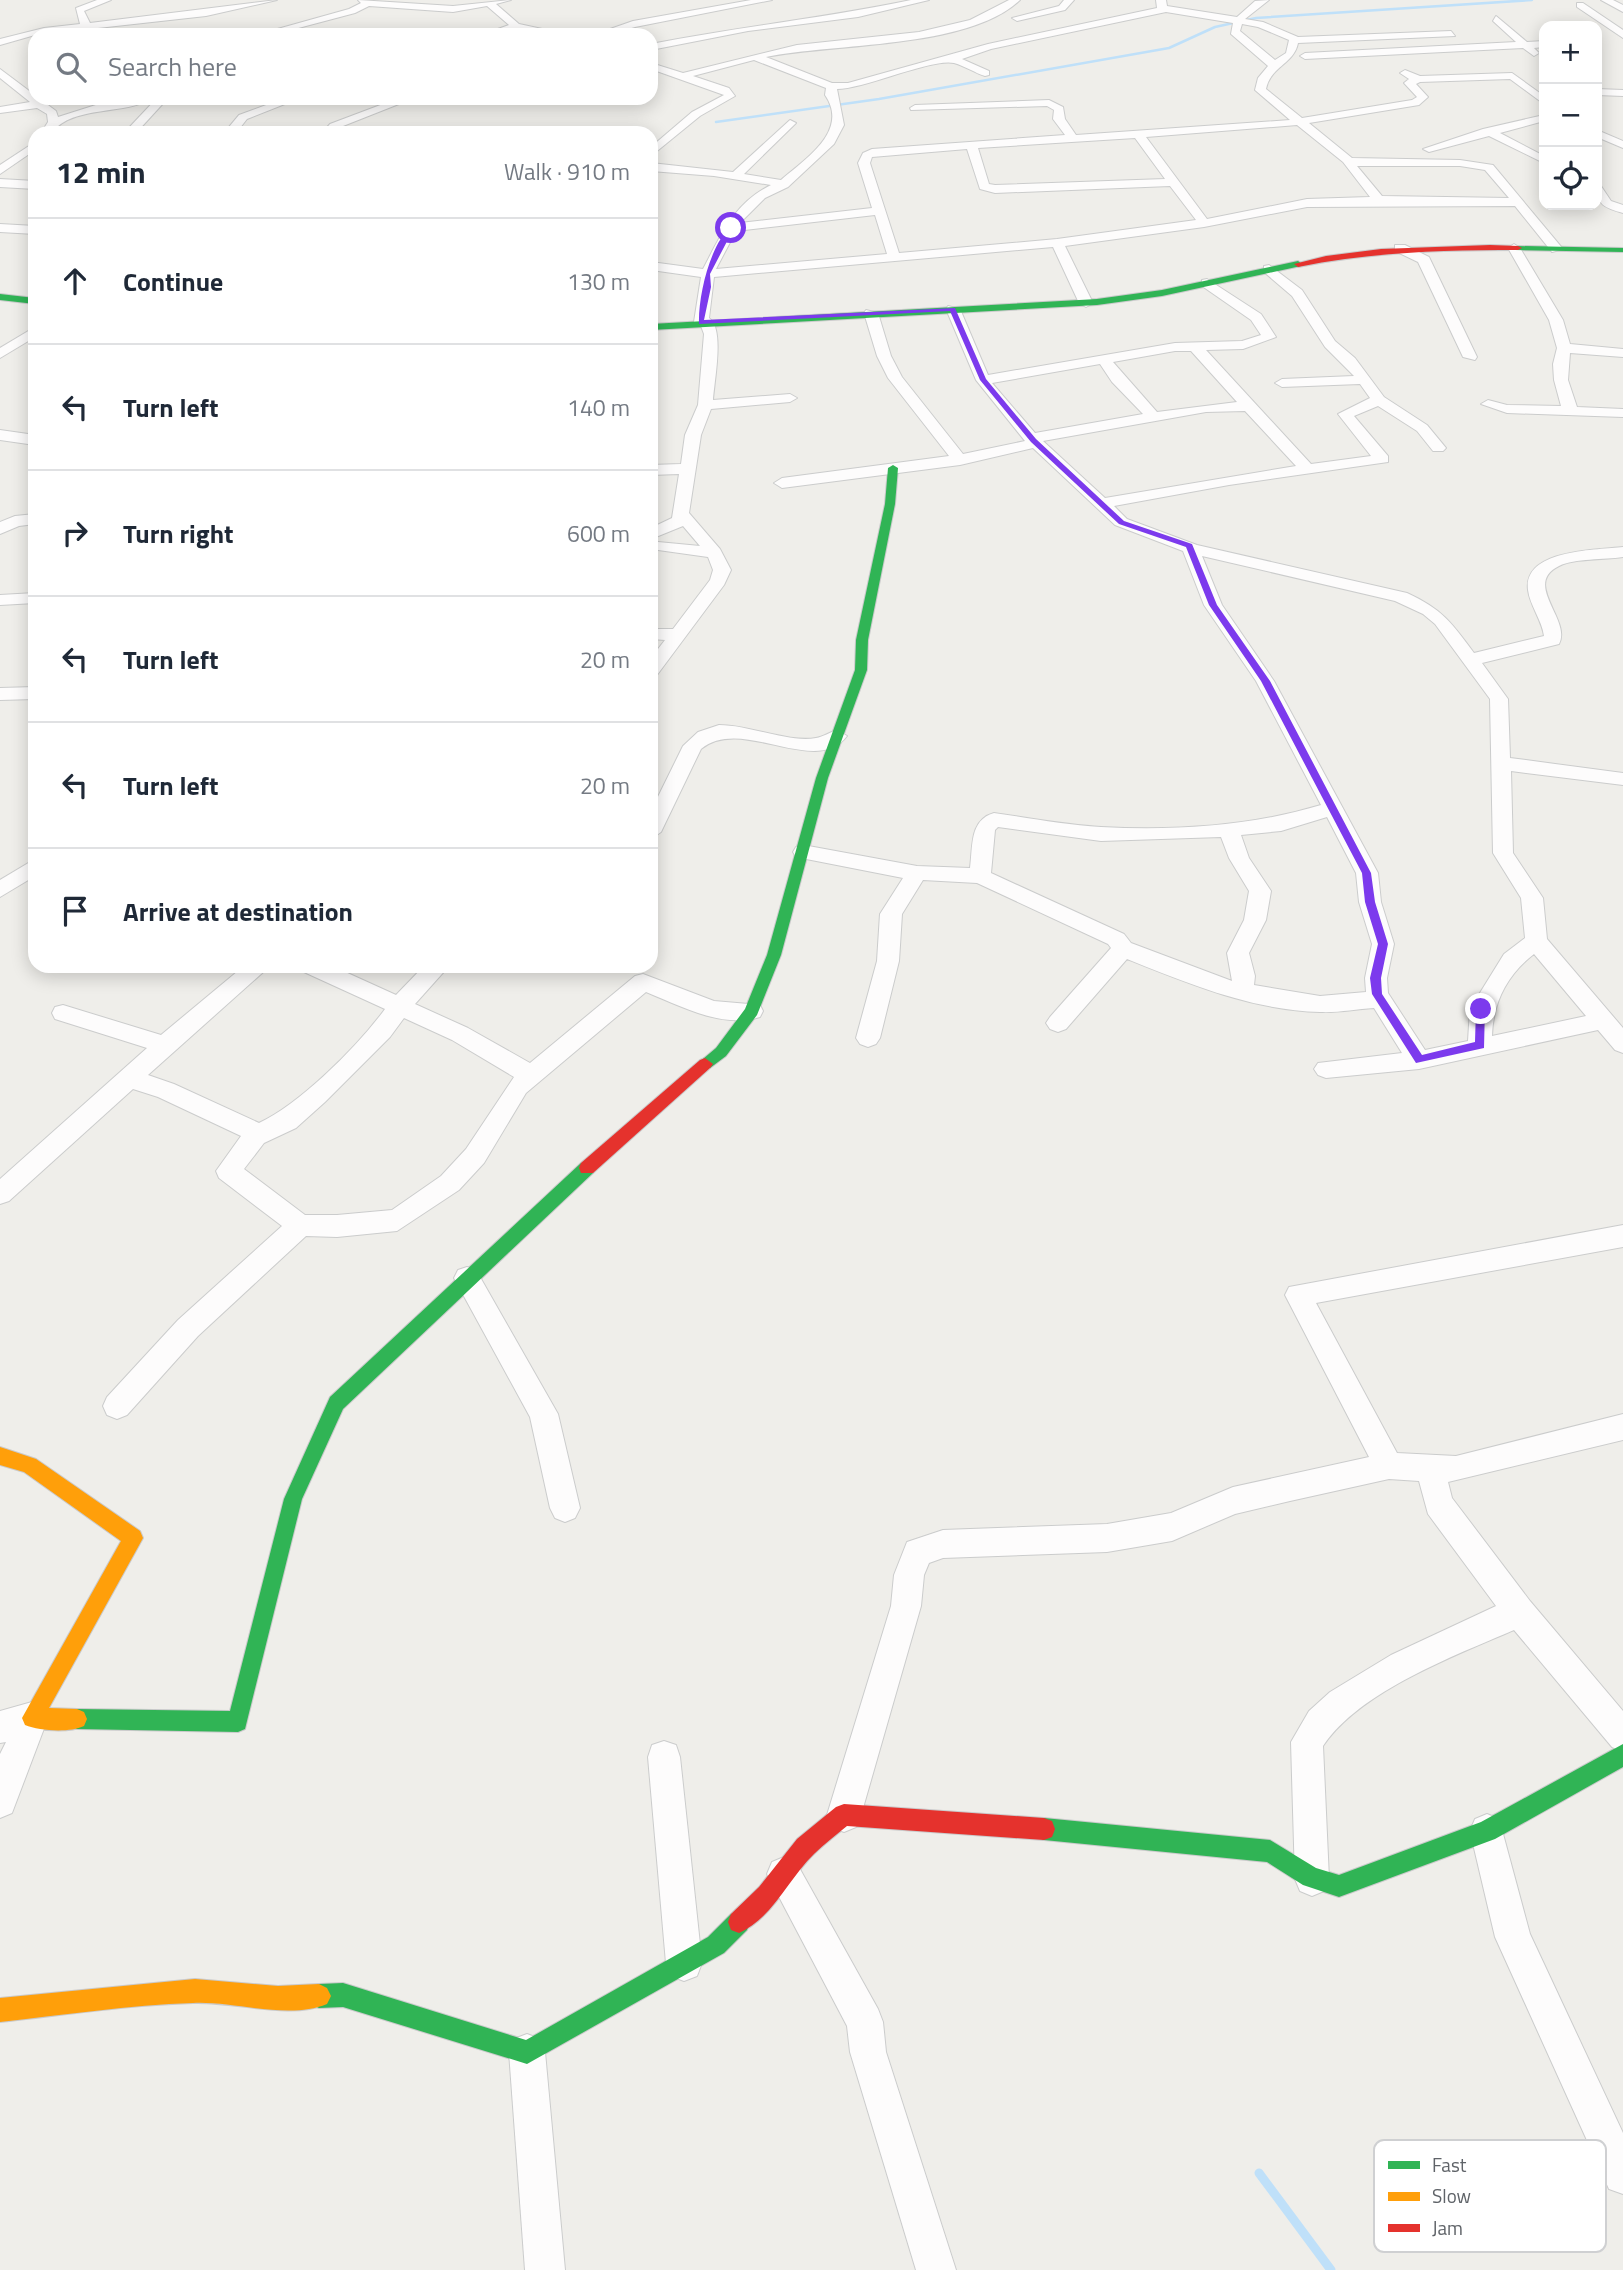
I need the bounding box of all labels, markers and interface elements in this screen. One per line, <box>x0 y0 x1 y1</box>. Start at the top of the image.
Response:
map controls <box>1539 21 1602 210</box>
button: + <box>1539 21 1602 84</box>
search box <box>28 28 658 105</box>
text: Search here <box>108 47 237 86</box>
icon: search <box>52 48 90 86</box>
button: − <box>1539 84 1602 147</box>
button: locate <box>1539 147 1602 210</box>
text: 12 min <box>56 149 146 195</box>
text: Walk · 910 m <box>504 154 630 189</box>
route start <box>715 212 746 243</box>
icon: ahead <box>56 262 94 300</box>
text: Continue <box>123 262 223 301</box>
text: 130 m <box>567 264 630 299</box>
icon: left <box>56 388 94 426</box>
text: Turn left <box>123 388 218 427</box>
text: 140 m <box>567 390 630 425</box>
icon: right <box>56 514 94 552</box>
text: Turn right <box>123 514 234 553</box>
text: 600 m <box>567 516 630 551</box>
icon: left <box>56 640 94 678</box>
text: Turn left <box>123 640 218 679</box>
text: 20 m <box>580 642 630 677</box>
icon: left <box>56 766 94 804</box>
text: Turn left <box>123 766 218 805</box>
text: 20 m <box>580 768 630 803</box>
icon: arrive <box>56 892 94 930</box>
text: Arrive at destination <box>123 892 353 931</box>
route end <box>1465 993 1496 1024</box>
legend <box>1374 2140 1606 2252</box>
text: Fast <box>1432 2150 1467 2179</box>
text: Slow <box>1432 2181 1471 2210</box>
text: Jam <box>1432 2213 1463 2242</box>

